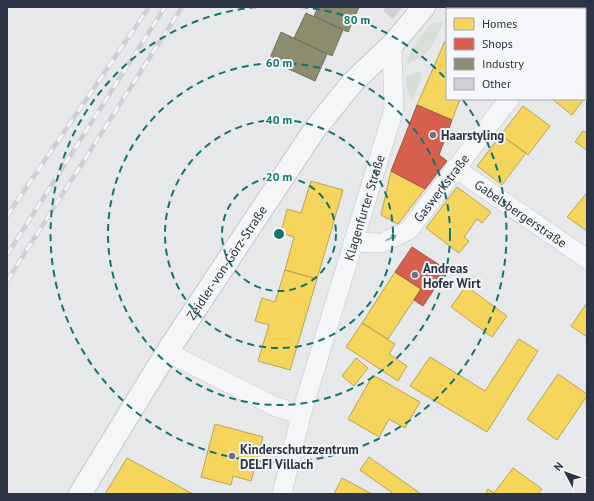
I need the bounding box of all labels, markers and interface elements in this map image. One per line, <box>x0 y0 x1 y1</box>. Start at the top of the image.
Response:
legend <box>446 8 586 100</box>
text: 80 m <box>344 12 370 27</box>
text: Homes <box>482 16 517 31</box>
text: Shops <box>482 36 513 51</box>
text: 60 m <box>266 55 292 70</box>
text: Industry <box>482 56 524 71</box>
text: Other <box>482 76 511 91</box>
text: 40 m <box>266 112 292 127</box>
place label: Haarstyling <box>441 127 504 144</box>
marker: Haarstyling <box>428 130 438 140</box>
street label: Gaswerkstraße <box>410 151 473 226</box>
street label: Klagenfurter Straße <box>340 153 389 263</box>
text: 20 m <box>266 169 292 184</box>
street label: Gabelsbergerstraße <box>471 176 570 252</box>
street label: Zeidler-von-Görz-Straße <box>183 202 271 323</box>
centre of rings <box>272 227 286 241</box>
one-way arrow <box>386 235 397 241</box>
place label: Andreas Hofer Wirt <box>423 260 481 292</box>
marker: Andreas Hofer Wirt <box>410 270 420 280</box>
place label: Kinderschutzzentrum DELFI Villach <box>240 441 359 473</box>
marker: Kinderschutzzentrum DELFI Villach <box>227 451 237 461</box>
north arrow <box>546 453 586 493</box>
text: N <box>551 459 566 474</box>

